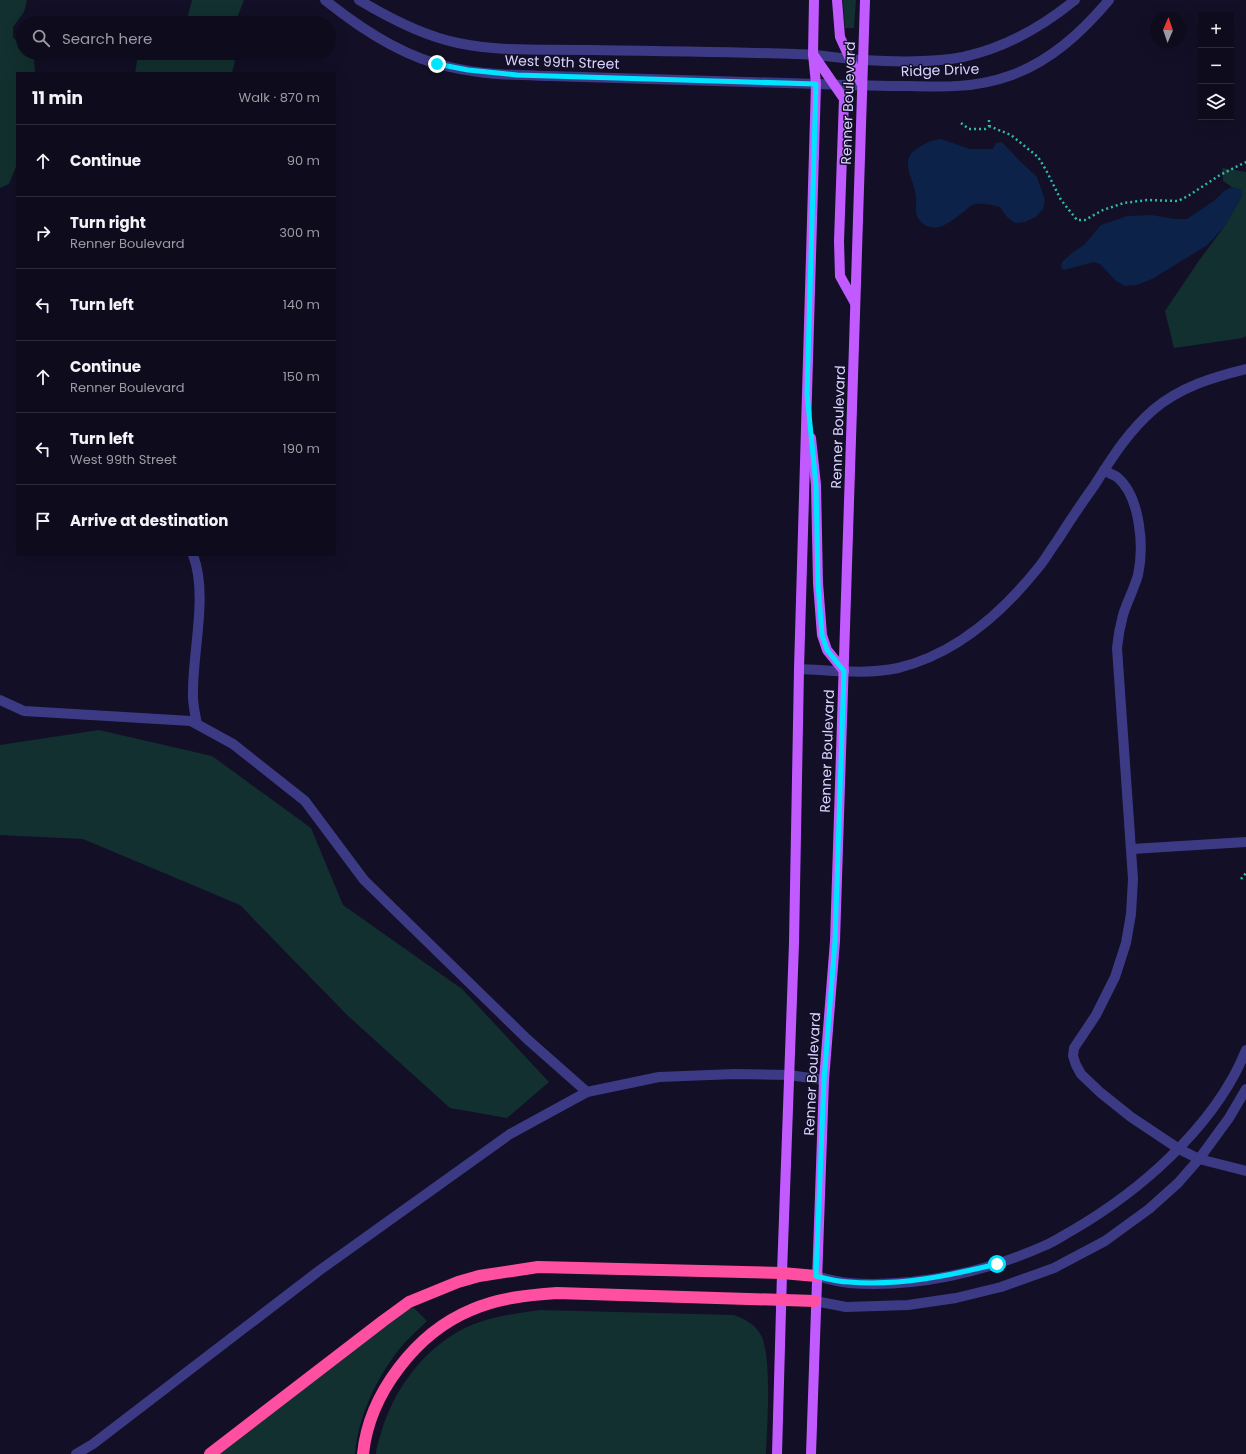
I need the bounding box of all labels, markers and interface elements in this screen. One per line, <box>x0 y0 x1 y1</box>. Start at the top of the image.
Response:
north arrow <box>1150 12 1186 48</box>
map controls <box>1198 12 1234 120</box>
button: + <box>1198 12 1234 48</box>
search box <box>16 16 336 60</box>
icon: search <box>30 27 52 49</box>
text: Search here <box>62 28 152 49</box>
street label: Renner Boulevard <box>836 41 860 165</box>
button: − <box>1198 48 1234 84</box>
street label: West 99th Street <box>504 50 620 74</box>
route end <box>428 55 446 73</box>
street label: Ridge Drive <box>900 59 980 81</box>
button: layers <box>1198 84 1234 120</box>
text: 11 min <box>32 86 83 110</box>
text: Walk · 870 m <box>239 88 320 107</box>
icon: ahead <box>32 150 54 172</box>
text: Continue <box>70 150 141 171</box>
text: 90 m <box>287 151 320 170</box>
text: Turn right <box>70 212 146 233</box>
icon: right <box>32 222 54 244</box>
text: 300 m <box>279 223 320 242</box>
text: Renner Boulevard <box>70 234 185 253</box>
icon: left <box>32 294 54 316</box>
text: Turn left <box>70 294 134 315</box>
text: 140 m <box>283 295 320 314</box>
text: Continue <box>70 356 141 377</box>
street label: Renner Boulevard <box>826 365 850 489</box>
icon: ahead <box>32 366 54 388</box>
text: 150 m <box>283 367 320 386</box>
text: Renner Boulevard <box>70 378 185 397</box>
text: Turn left <box>70 428 134 449</box>
icon: left <box>32 438 54 460</box>
text: 190 m <box>283 439 320 458</box>
text: West 99th Street <box>70 450 177 469</box>
icon: arrive <box>32 510 54 532</box>
text: Arrive at destination <box>70 510 228 531</box>
street label: Renner Boulevard <box>815 689 839 813</box>
street label: Renner Boulevard <box>799 1012 825 1136</box>
route start <box>988 1255 1006 1273</box>

